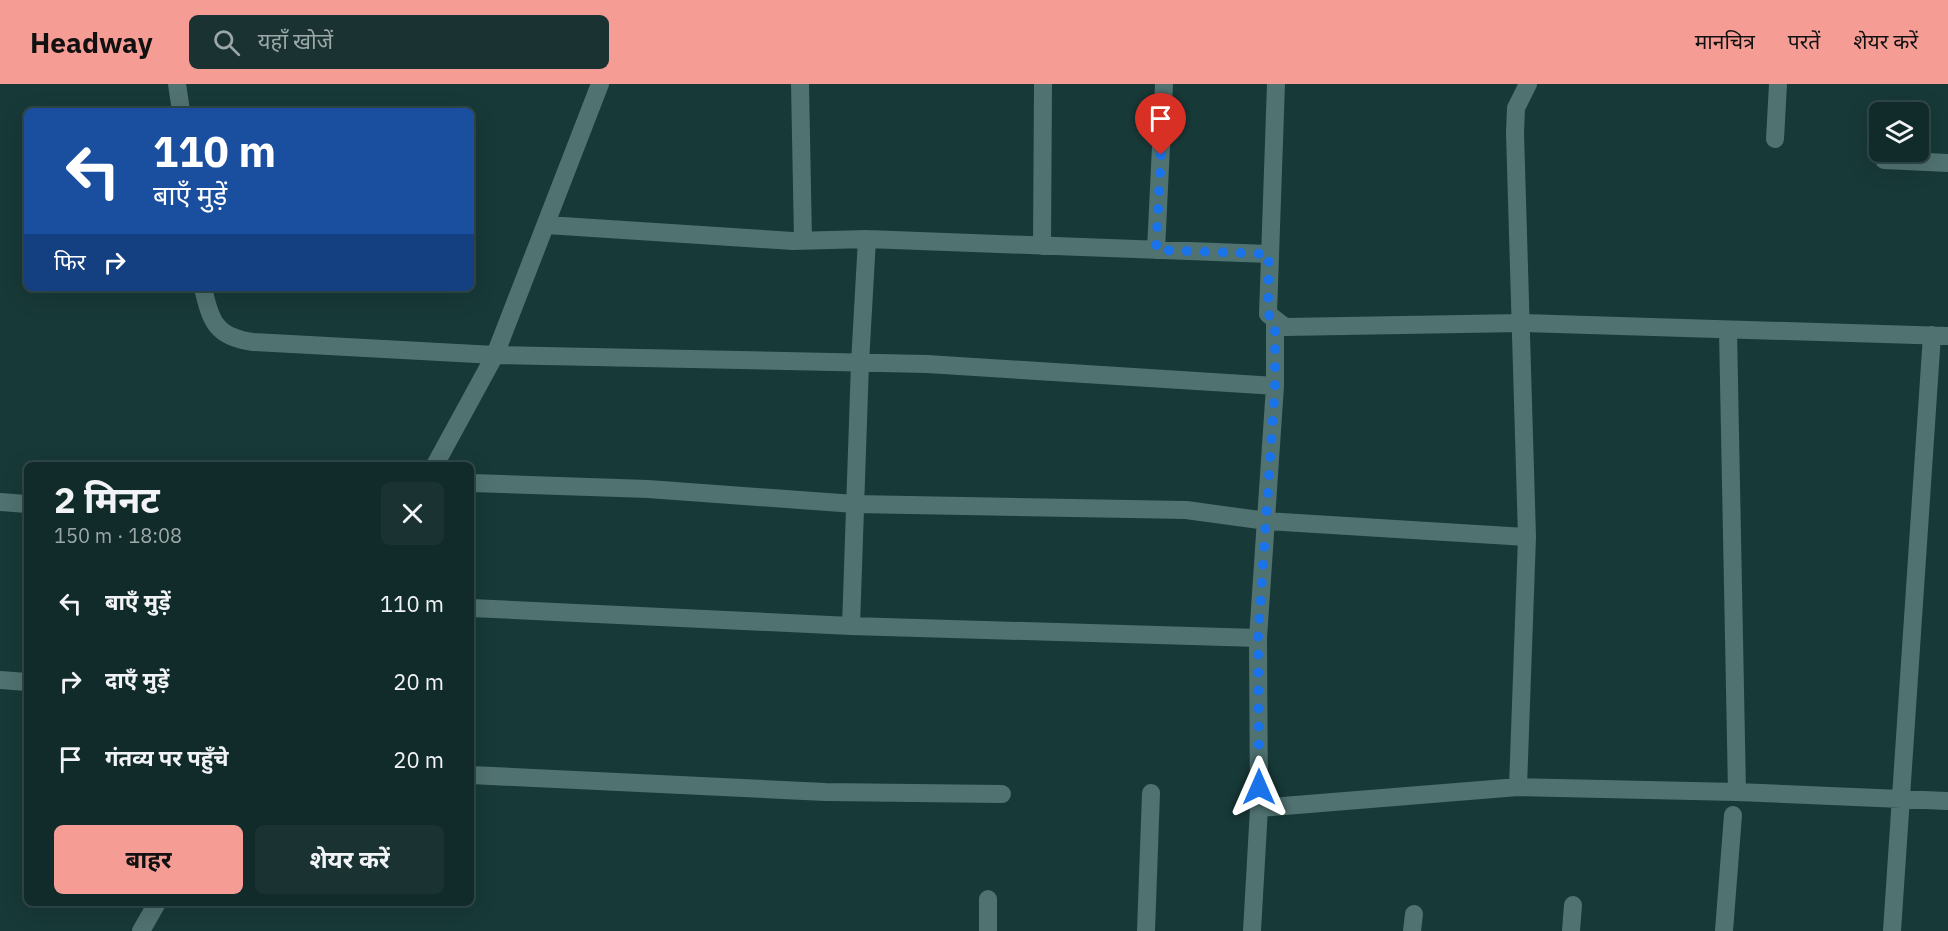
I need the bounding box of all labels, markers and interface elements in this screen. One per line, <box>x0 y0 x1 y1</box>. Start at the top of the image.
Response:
search box <box>189 15 609 69</box>
text: Headway <box>30 24 153 61</box>
icon: search <box>210 26 243 59</box>
text: यहाँ खोजें <box>258 26 333 55</box>
text: मानचित्र <box>1695 27 1755 55</box>
text: परतें <box>1788 27 1820 55</box>
text: शेयर करें <box>1853 27 1918 55</box>
pin <box>1135 93 1186 155</box>
icon: arrive <box>1144 102 1177 135</box>
map controls <box>1869 102 1929 162</box>
button: layers <box>1869 102 1929 162</box>
text: 110 m <box>153 124 276 179</box>
icon: left <box>54 132 132 210</box>
text: बाएँ मुड़ें <box>153 177 227 212</box>
icon: right <box>98 246 131 279</box>
text: फिर <box>54 247 86 276</box>
text: 2 मिनट <box>54 476 160 523</box>
button: close <box>381 482 444 545</box>
text: 150 m · 18:08 <box>54 522 182 549</box>
icon: left <box>54 587 87 620</box>
text: बाएँ मुड़ें <box>105 587 171 616</box>
text: 110 m <box>380 589 444 618</box>
icon: right <box>54 665 87 698</box>
text: दाएँ मुड़ें <box>105 665 169 694</box>
text: 20 m <box>393 667 444 696</box>
icon: arrive <box>54 743 87 776</box>
text: गंतव्य पर पहुँचे <box>105 743 229 772</box>
text: 20 m <box>393 745 444 774</box>
position arrow <box>1227 755 1291 819</box>
button: बाहर <box>54 825 243 894</box>
button: शेयर करें <box>255 825 444 894</box>

